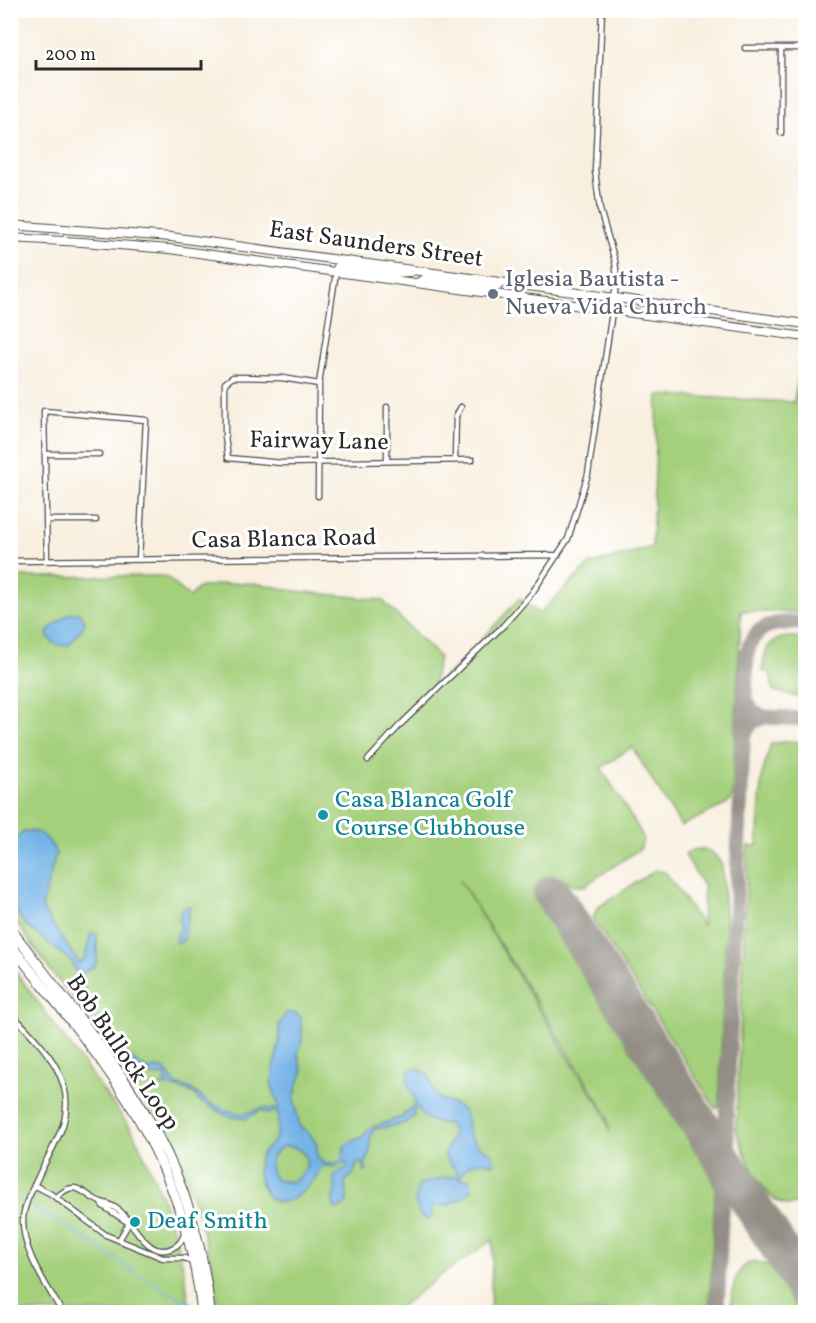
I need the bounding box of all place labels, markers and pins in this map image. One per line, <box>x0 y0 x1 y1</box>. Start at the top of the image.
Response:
place label: Iglesia Bautista - Nueva Vida Church <box>505 263 707 325</box>
marker: Iglesia Bautista - Nueva Vida Church <box>486 287 500 301</box>
place label: Casa Blanca Golf Course Clubhouse <box>335 784 525 846</box>
marker: Casa Blanca Golf Course Clubhouse <box>316 808 330 822</box>
place label: Deaf Smith <box>147 1205 268 1239</box>
marker: Deaf Smith <box>128 1215 142 1229</box>

